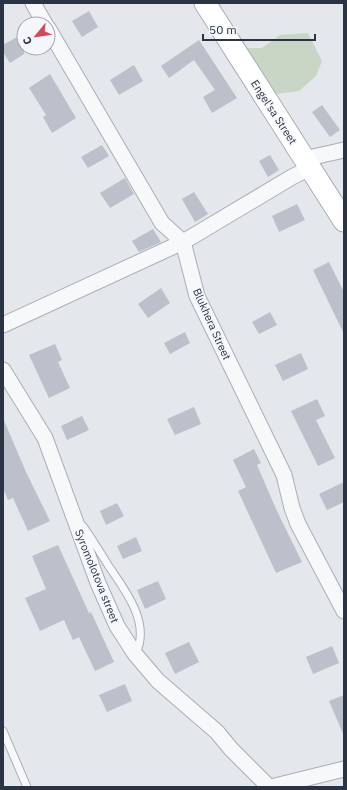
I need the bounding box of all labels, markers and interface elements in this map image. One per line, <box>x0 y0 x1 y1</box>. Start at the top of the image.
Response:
north arrow <box>16 16 56 56</box>
scale bar <box>203 16 315 42</box>
text: 50 m <box>209 22 237 37</box>
text: С <box>19 34 35 47</box>
street label: Engel'sa Street <box>248 77 300 147</box>
street label: Blukhera Street <box>190 286 234 362</box>
street label: Syromolotova street <box>72 527 122 625</box>

